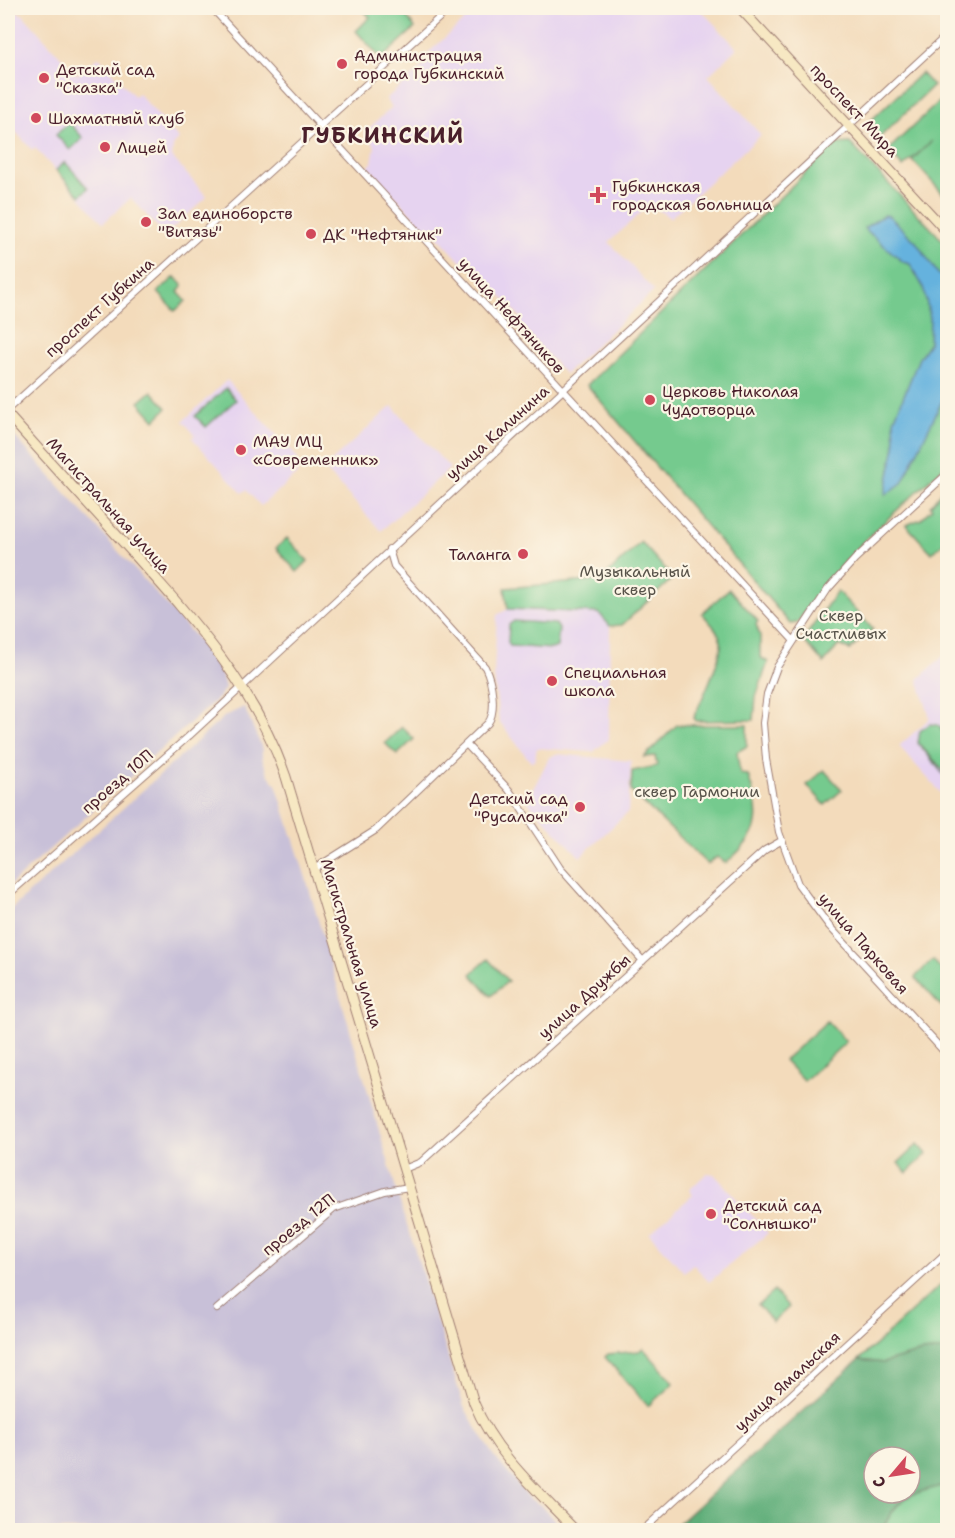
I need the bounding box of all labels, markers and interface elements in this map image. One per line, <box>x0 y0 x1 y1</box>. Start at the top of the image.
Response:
place label: Администрация города Губкинский <box>354 45 504 84</box>
marker: Администрация города Губкинский <box>335 57 349 71</box>
place label: Детский сад "Сказка" <box>56 59 155 98</box>
street label: проспект Мира <box>806 59 904 162</box>
marker: Детский сад "Сказка" <box>37 71 51 85</box>
place label: Шахматный клуб <box>48 108 185 129</box>
marker: Шахматный клуб <box>29 111 43 125</box>
district label: ГУБКИНСКИЙ <box>301 120 465 150</box>
place label: Лицей <box>117 137 167 158</box>
marker: Лицей <box>98 140 112 154</box>
place label: Губкинская городская больница <box>612 176 772 215</box>
marker: Губкинская городская больница <box>589 186 607 204</box>
place label: Зал единоборств "Витязь" <box>158 203 293 242</box>
marker: Зал единоборств "Витязь" <box>139 215 153 229</box>
place label: ДК "Нефтяник" <box>323 224 442 245</box>
marker: ДК "Нефтяник" <box>304 227 318 241</box>
street label: проспект Губкина <box>40 253 158 362</box>
street label: улица Нефтяников <box>454 253 569 378</box>
street label: улица Калинина <box>441 380 553 484</box>
place label: Церковь Николая Чудотворца <box>662 381 799 420</box>
marker: Церковь Николая Чудотворца <box>643 393 657 407</box>
place label: МАУ МЦ «Современник» <box>253 431 378 470</box>
street label: Магистральная улица <box>42 433 175 578</box>
marker: МАУ МЦ «Современник» <box>234 443 248 457</box>
place label: Таланга <box>449 544 511 565</box>
marker: Таланга <box>516 547 530 561</box>
park label: Музыкальный сквер <box>579 561 691 600</box>
park label: Сквер Счастливых <box>796 605 886 644</box>
place label: Специальная школа <box>564 662 667 701</box>
marker: Специальная школа <box>545 674 559 688</box>
street label: проезд 10П <box>77 744 158 818</box>
park label: сквер Гармонии <box>634 781 760 802</box>
place label: Детский сад "Русалочка" <box>469 788 568 827</box>
marker: Детский сад "Русалочка" <box>573 800 587 814</box>
street label: Магистральная улица <box>316 856 387 1030</box>
street label: улица Парковая <box>814 888 914 999</box>
street label: улица Дружбы <box>534 949 635 1043</box>
street label: проезд 12П <box>258 1189 339 1260</box>
place label: Детский сад "Солнышко" <box>723 1195 822 1234</box>
marker: Детский сад "Солнышко" <box>704 1207 718 1221</box>
street label: улица Ямальская <box>730 1327 845 1436</box>
north arrow <box>862 1445 922 1505</box>
text: С <box>868 1472 891 1491</box>

